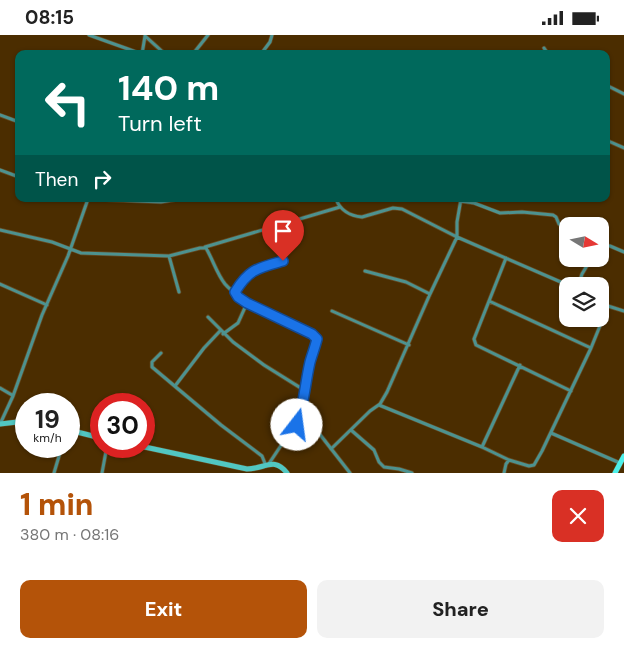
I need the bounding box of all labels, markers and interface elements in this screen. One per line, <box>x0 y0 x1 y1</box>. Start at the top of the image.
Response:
text: 08:15 <box>25 5 74 30</box>
text: 140 m <box>118 65 219 111</box>
icon: left <box>35 70 100 135</box>
text: Turn left <box>118 109 202 138</box>
icon: right <box>88 165 116 193</box>
text: Then <box>35 167 78 192</box>
pin <box>262 210 304 261</box>
icon: arrive <box>269 217 297 245</box>
north arrow <box>559 217 609 267</box>
map controls <box>559 217 609 327</box>
button: layers <box>559 277 609 327</box>
speed limit sign: 30 <box>90 393 155 458</box>
position arrow <box>270 398 322 450</box>
text: 19 <box>35 403 60 436</box>
text: km/h <box>33 430 62 446</box>
text: 1 min <box>20 485 93 524</box>
button: close <box>552 490 604 542</box>
text: 380 m · 08:16 <box>20 524 119 545</box>
button: Exit <box>20 580 307 638</box>
button: Share <box>317 580 604 638</box>

